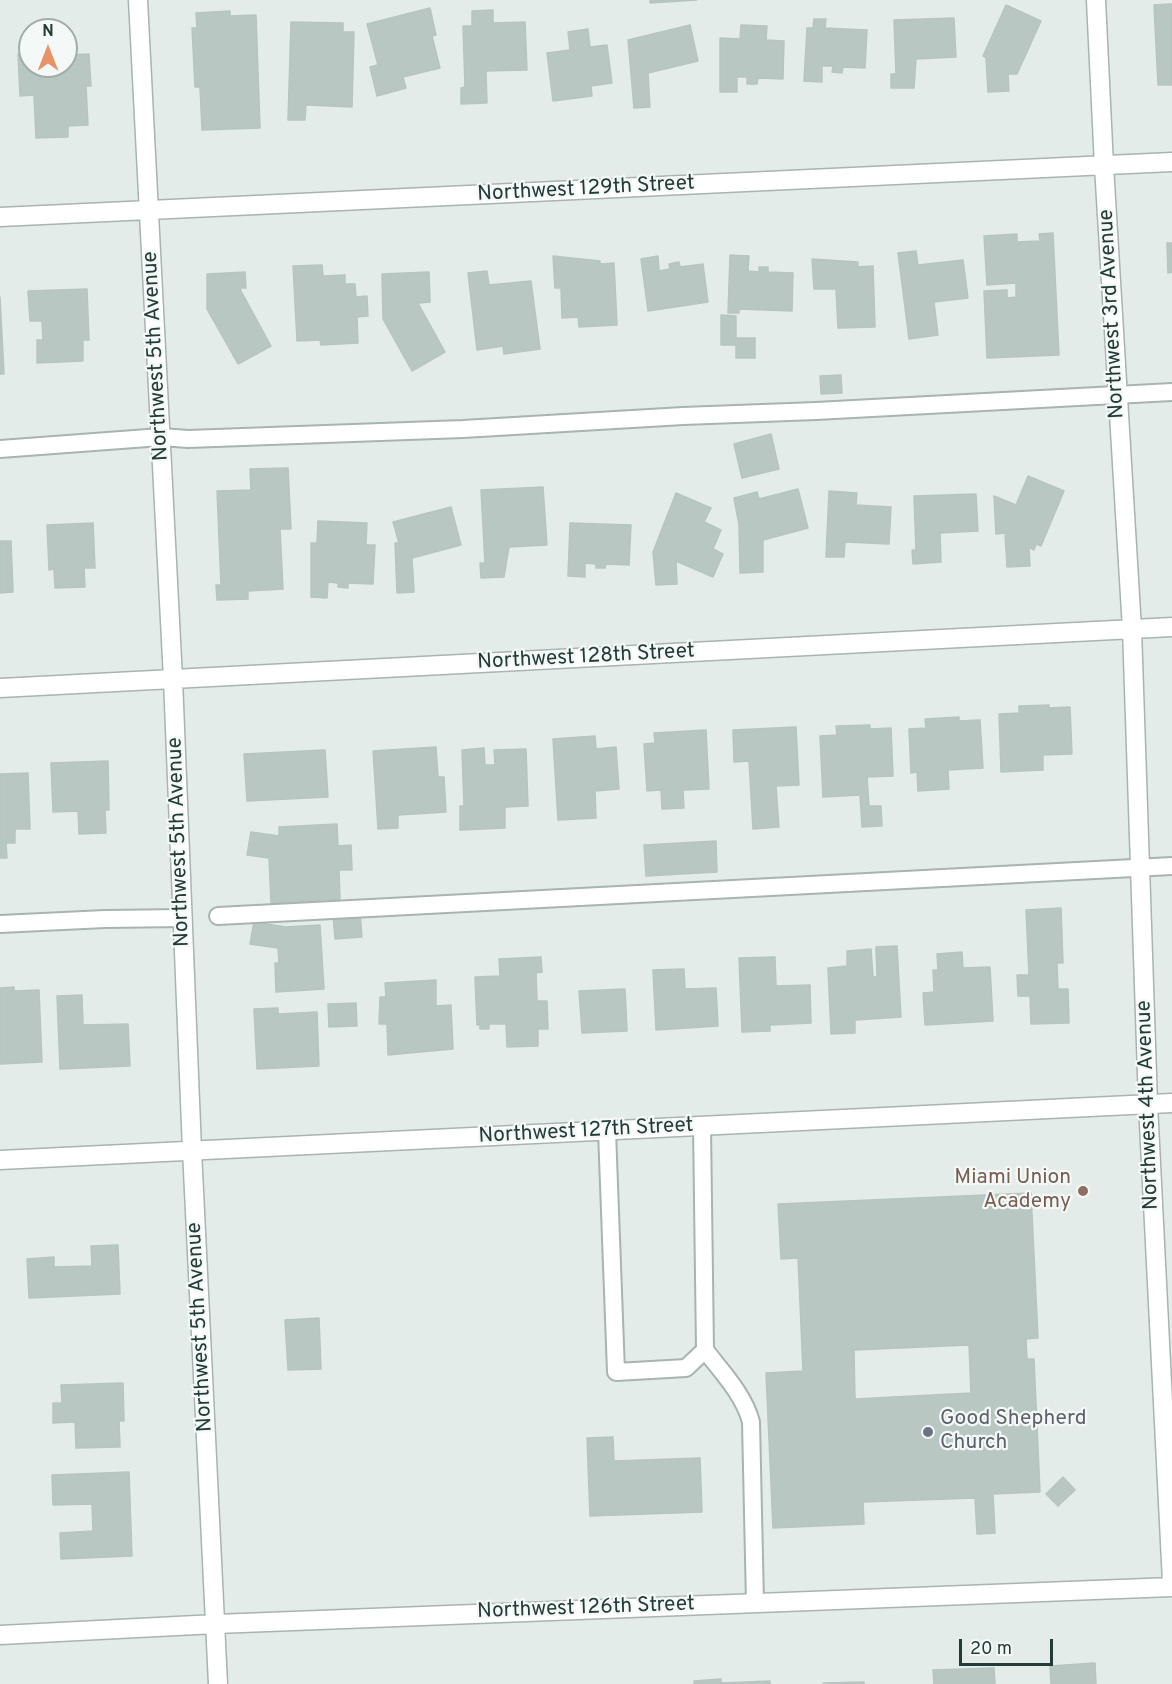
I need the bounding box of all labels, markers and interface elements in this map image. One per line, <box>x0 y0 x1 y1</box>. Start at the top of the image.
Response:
north arrow <box>18 18 78 78</box>
text: N <box>42 22 54 42</box>
street label: Northwest 129th Street <box>477 172 695 208</box>
street label: Northwest 3rd Avenue <box>1095 209 1131 419</box>
street label: Northwest 5th Avenue <box>139 250 175 462</box>
street label: Northwest 128th Street <box>477 640 695 676</box>
street label: Northwest 5th Avenue <box>164 737 196 947</box>
street label: Northwest 4th Avenue <box>1133 1000 1165 1210</box>
street label: Northwest 127th Street <box>478 1114 694 1150</box>
place label: Miami Union Academy <box>954 1166 1071 1216</box>
marker: Miami Union Academy <box>1076 1184 1090 1198</box>
street label: Northwest 5th Avenue <box>183 1221 219 1433</box>
place label: Good Shepherd Church <box>940 1407 1086 1457</box>
marker: Good Shepherd Church <box>921 1425 935 1439</box>
street label: Northwest 126th Street <box>477 1593 695 1625</box>
scale bar <box>962 1627 1056 1665</box>
text: 20 m <box>970 1638 1012 1661</box>

